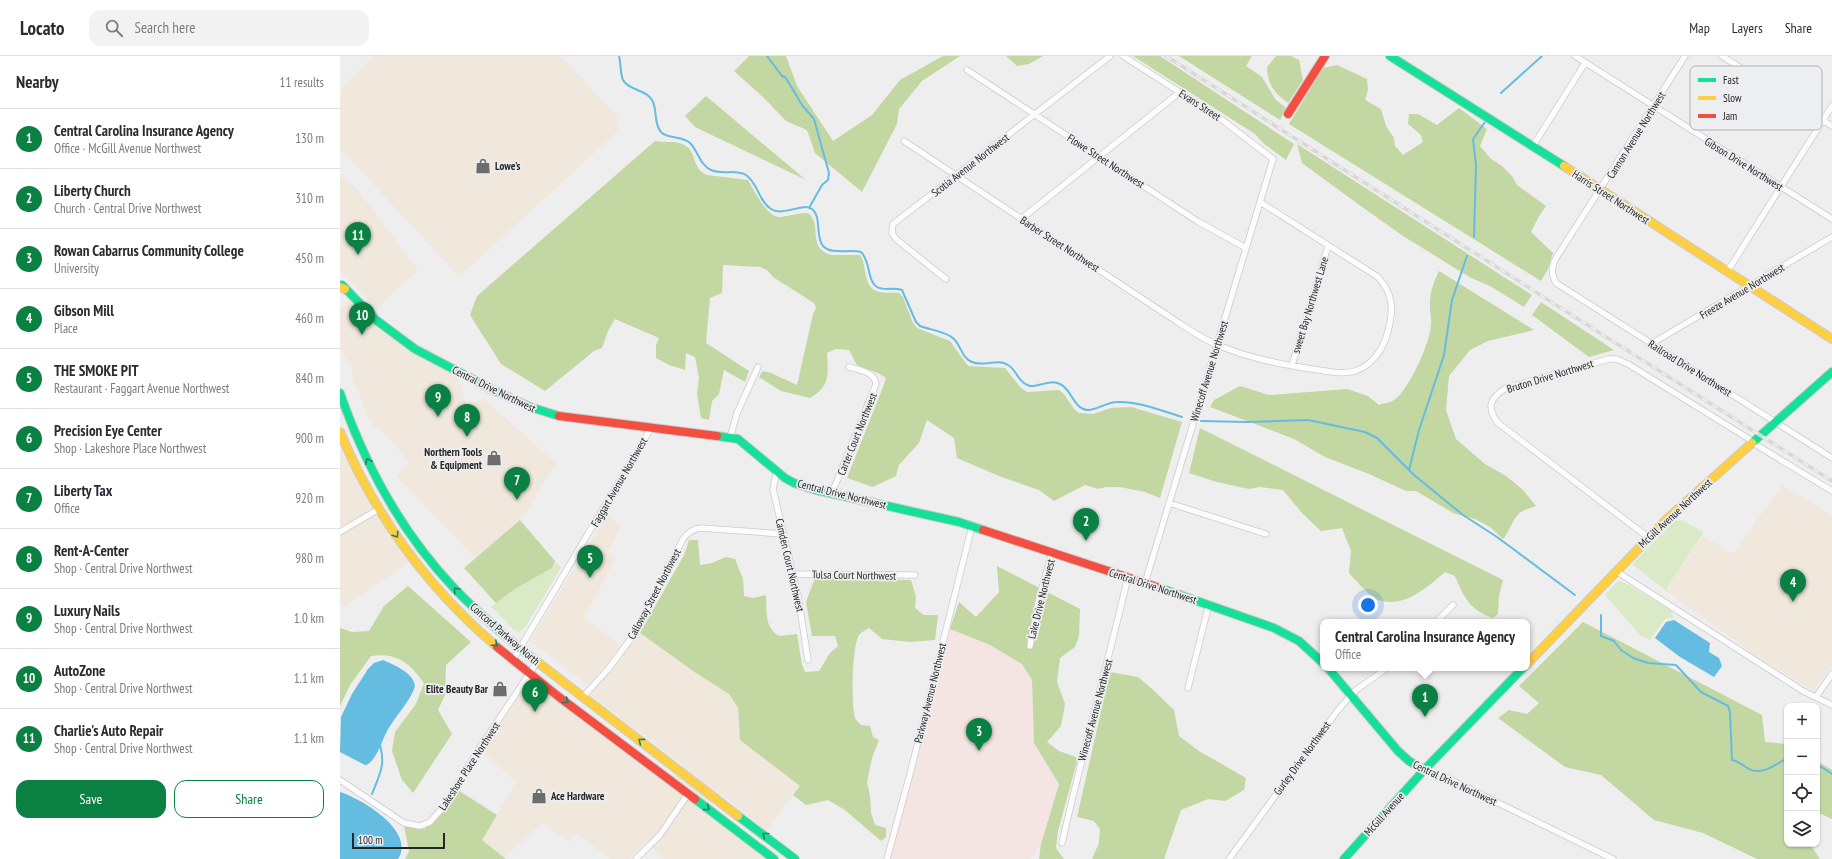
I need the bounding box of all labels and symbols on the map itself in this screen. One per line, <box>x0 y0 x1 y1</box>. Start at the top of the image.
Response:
legend <box>1690 66 1822 130</box>
text: Fast <box>1723 73 1739 87</box>
street label: Evans Street <box>1176 86 1224 124</box>
street label: Cannon Avenue Northwest <box>1604 89 1668 181</box>
text: Slow <box>1723 91 1742 105</box>
text: Jam <box>1722 109 1737 123</box>
street label: Scotia Avenue Northwest <box>928 130 1012 200</box>
street label: Flowe Street Northwest <box>1065 131 1147 191</box>
street label: Gibson Drive Northwest <box>1702 134 1786 194</box>
shop icon: Lowe's <box>474 157 492 175</box>
place label: Lowe's <box>495 159 521 173</box>
street label: Harris Street Northwest <box>1570 167 1652 227</box>
street label: Barber Street Northwest <box>1018 213 1102 275</box>
pin: 11 <box>345 222 371 255</box>
street label: sweet Bay Northwest Lane <box>1289 255 1331 355</box>
street label: Freeze Avenue Northwest <box>1697 260 1787 322</box>
pin: 10 <box>349 302 375 335</box>
street label: Winecoff Avenue Northwest <box>1187 319 1231 423</box>
street label: Railroad Drive Northwest <box>1646 337 1734 399</box>
street label: Bruton Drive Northwest <box>1505 356 1595 396</box>
street label: Central Drive Northwest <box>450 363 538 415</box>
pin: 9 <box>425 384 451 417</box>
street label: Carter Court Northwest <box>834 391 880 477</box>
pin: 8 <box>454 404 480 437</box>
street label: Faggart Avenue Northwest <box>588 435 650 529</box>
place label: Northern Tools & Equipment <box>424 445 483 472</box>
shop icon: Northern Tools & Equipment <box>485 449 503 467</box>
one-way arrow <box>365 458 373 465</box>
pin: 7 <box>504 467 530 500</box>
street label: McGill Avenue Northwest <box>1635 475 1715 551</box>
street label: Central Drive Northwest <box>796 476 888 512</box>
pin: 2 <box>1073 508 1099 541</box>
street label: Camden Court Northwest <box>772 517 808 613</box>
one-way arrow <box>391 531 399 538</box>
pin: 5 <box>577 545 603 578</box>
street label: Calloway Street Northwest <box>624 546 684 642</box>
street label: Lake Drive Northwest <box>1024 558 1058 640</box>
street label: Central Drive Northwest <box>1107 565 1199 607</box>
street label: Tulsa Court Northwest <box>812 567 896 583</box>
pin: 4 <box>1780 569 1806 602</box>
one-way arrow <box>454 587 461 594</box>
your location <box>1358 595 1378 615</box>
street label: Concord Parkway North <box>467 600 543 668</box>
one-way arrow <box>490 639 497 646</box>
street label: Parkway Avenue Northwest <box>911 641 949 745</box>
street label: Winecoff Avenue Northwest <box>1075 658 1115 762</box>
pin: 6 <box>522 679 548 712</box>
shop icon: Elite Beauty Bar <box>491 680 509 698</box>
place label: Elite Beauty Bar <box>426 682 489 696</box>
pin: 1 <box>1412 684 1438 717</box>
one-way arrow <box>561 696 568 703</box>
pin: 3 <box>966 718 992 751</box>
street label: Gurley Drive Northwest <box>1270 718 1334 798</box>
street label: Lakeshore Place Northwest <box>435 719 503 813</box>
one-way arrow <box>638 739 645 746</box>
street label: Central Drive Northwest <box>1411 757 1499 809</box>
shop icon: Ace Hardware <box>530 787 548 805</box>
place label: Ace Hardware <box>550 789 605 803</box>
street label: McGill Avenue <box>1361 789 1407 839</box>
one-way arrow <box>702 803 709 810</box>
scale bar <box>352 831 445 850</box>
one-way arrow <box>762 833 769 840</box>

